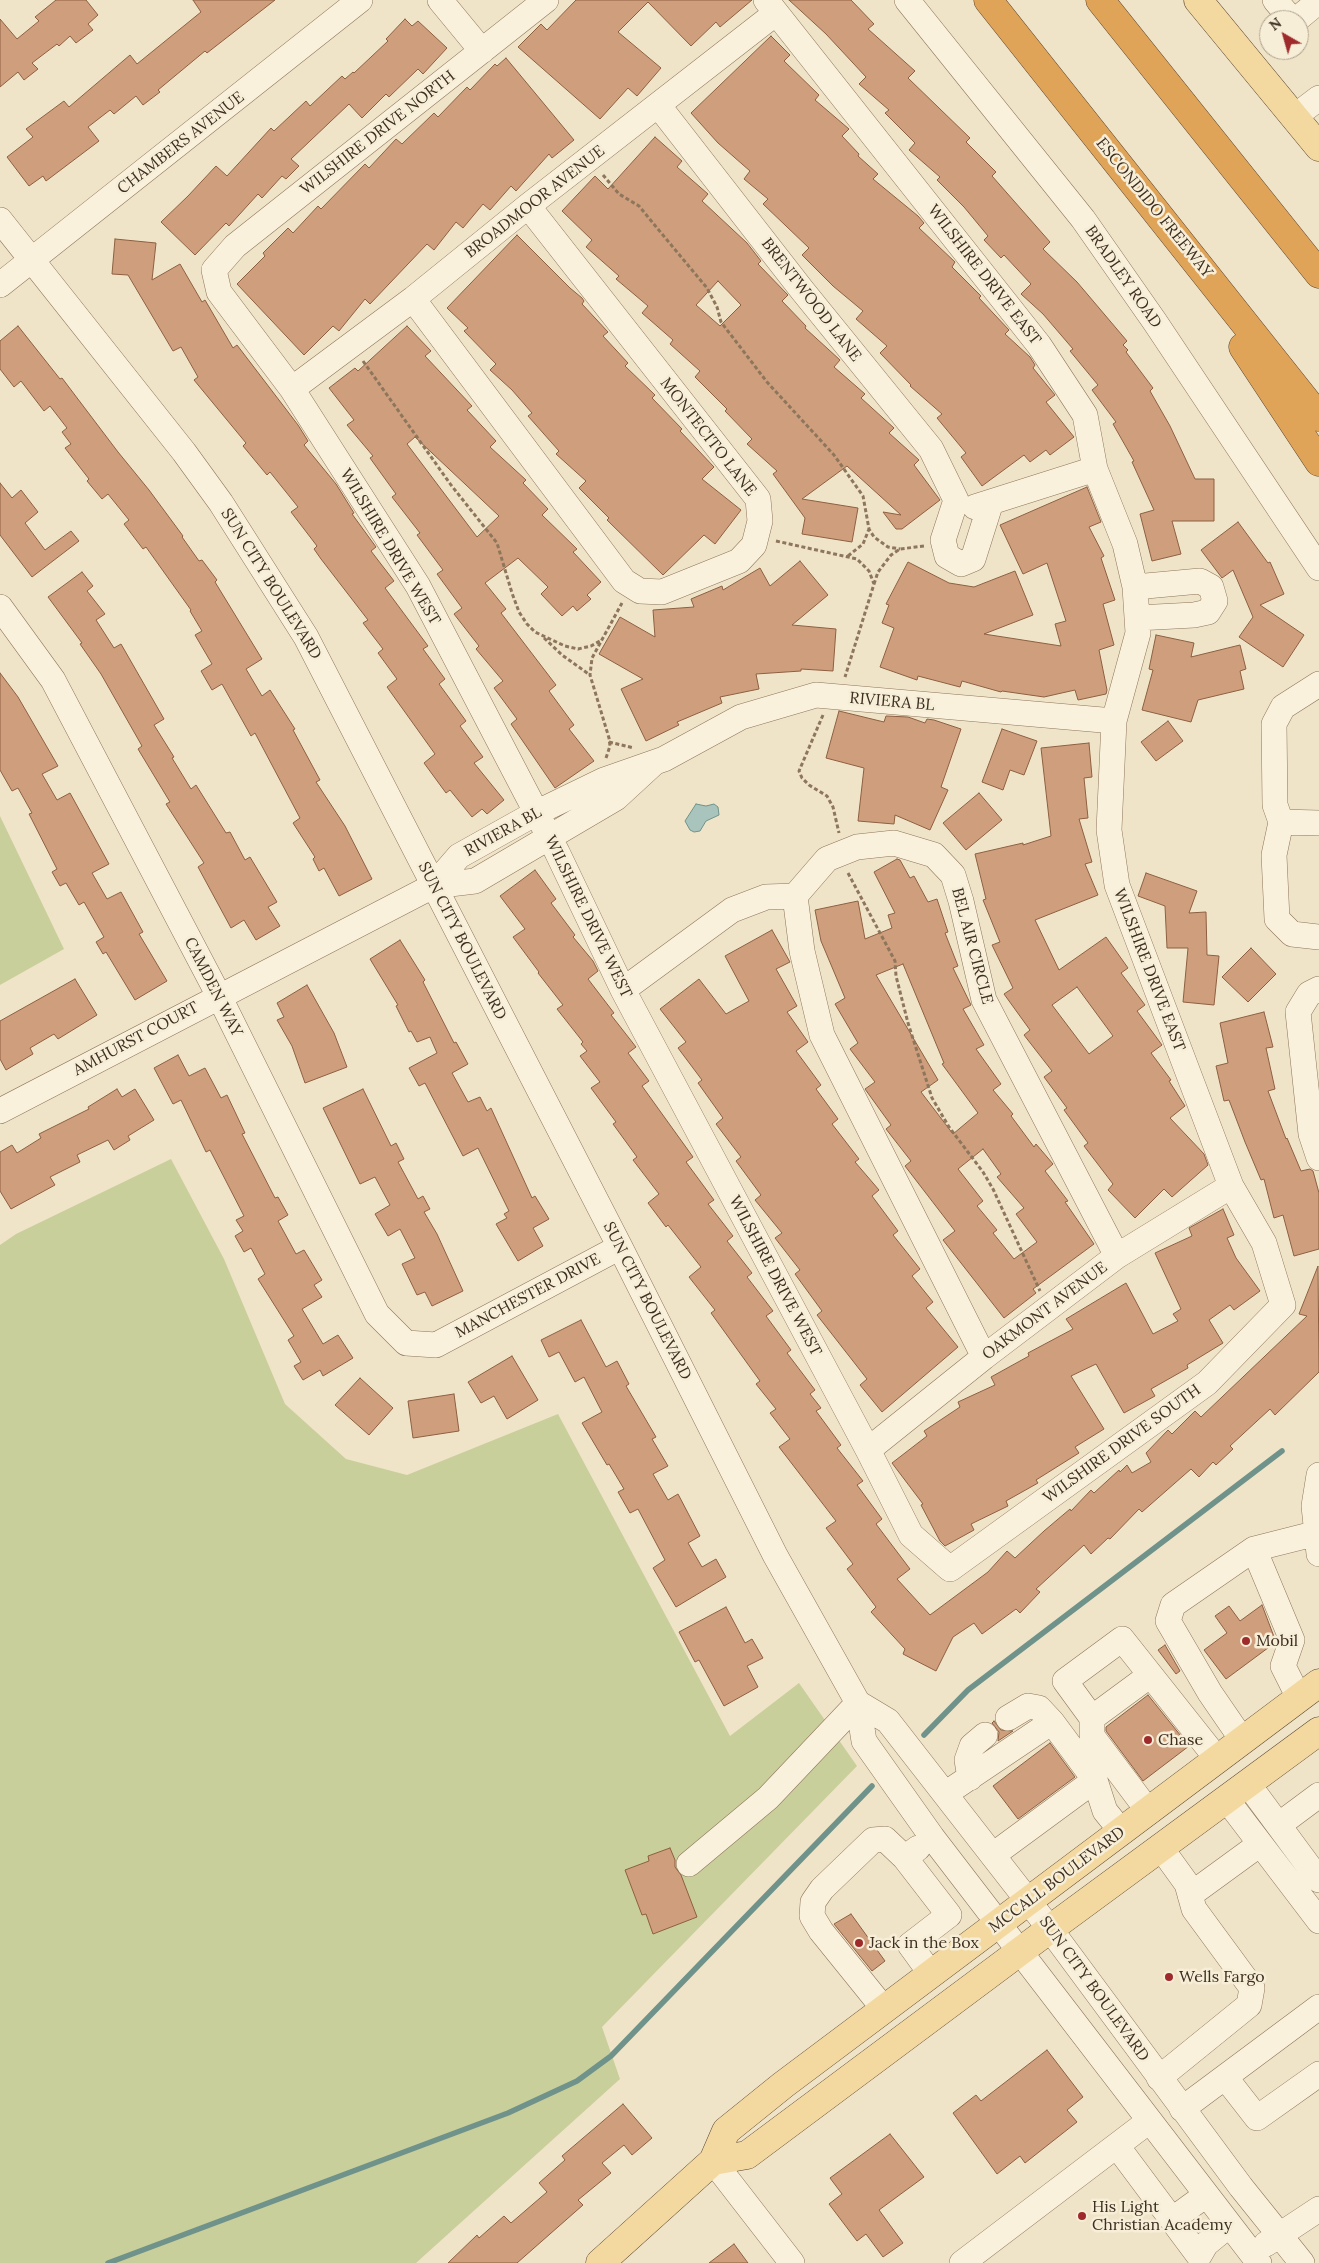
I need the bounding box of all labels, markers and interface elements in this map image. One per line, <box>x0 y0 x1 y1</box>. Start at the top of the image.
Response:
north arrow <box>1259 10 1309 60</box>
text: N <box>1266 14 1285 34</box>
street label: WILSHIRE DRIVE NORTH <box>297 67 459 199</box>
street label: CHAMBERS AVENUE <box>114 88 248 198</box>
street label: ESCONDIDO FREEWAY <box>1092 134 1216 282</box>
street label: BROADMOOR AVENUE <box>461 141 609 263</box>
street label: WILSHIRE DRIVE EAST <box>923 201 1045 349</box>
street label: BRADLEY ROAD <box>1081 222 1165 332</box>
street label: BRENTWOOD LANE <box>757 235 865 365</box>
street label: MONTECITO LANE <box>656 374 760 500</box>
street label: WILSHIRE DRIVE WEST <box>336 466 444 628</box>
street label: SUN CITY BOULEVARD <box>217 505 325 663</box>
street label: RIVIERA BL <box>849 689 935 715</box>
street label: RIVIERA BL <box>461 803 545 861</box>
street label: WILSHIRE DRIVE WEST <box>540 833 636 1001</box>
street label: SUN CITY BOULEVARD <box>414 859 510 1023</box>
street label: BEL AIR CIRCLE <box>947 886 997 1006</box>
street label: WILSHIRE DRIVE EAST <box>1109 886 1189 1054</box>
street label: CAMDEN WAY <box>180 934 246 1040</box>
street label: AMHURST COURT <box>70 998 202 1080</box>
street label: WILSHIRE DRIVE WEST <box>725 1193 825 1359</box>
street label: SUN CITY BOULEVARD <box>599 1219 695 1383</box>
street label: MANCHESTER DRIVE <box>452 1250 604 1342</box>
street label: OAKMONT AVENUE <box>979 1258 1111 1364</box>
street label: WILSHIRE DRIVE SOUTH <box>1040 1380 1204 1508</box>
place label: Mobil <box>1256 1631 1298 1651</box>
marker: Mobil <box>1240 1635 1252 1647</box>
place label: Chase <box>1158 1730 1203 1750</box>
marker: Chase <box>1142 1734 1154 1746</box>
street label: MCCALL BOULEVARD <box>985 1823 1129 1937</box>
street label: SUN CITY BOULEVARD <box>1035 1913 1153 2065</box>
place label: Jack in the Box <box>869 1933 979 1953</box>
marker: Jack in the Box <box>853 1937 865 1949</box>
place label: Wells Fargo <box>1179 1967 1265 1987</box>
marker: Wells Fargo <box>1163 1971 1175 1983</box>
place label: His Light Christian Academy <box>1092 2197 1232 2235</box>
marker: His Light Christian Academy <box>1076 2210 1088 2222</box>

